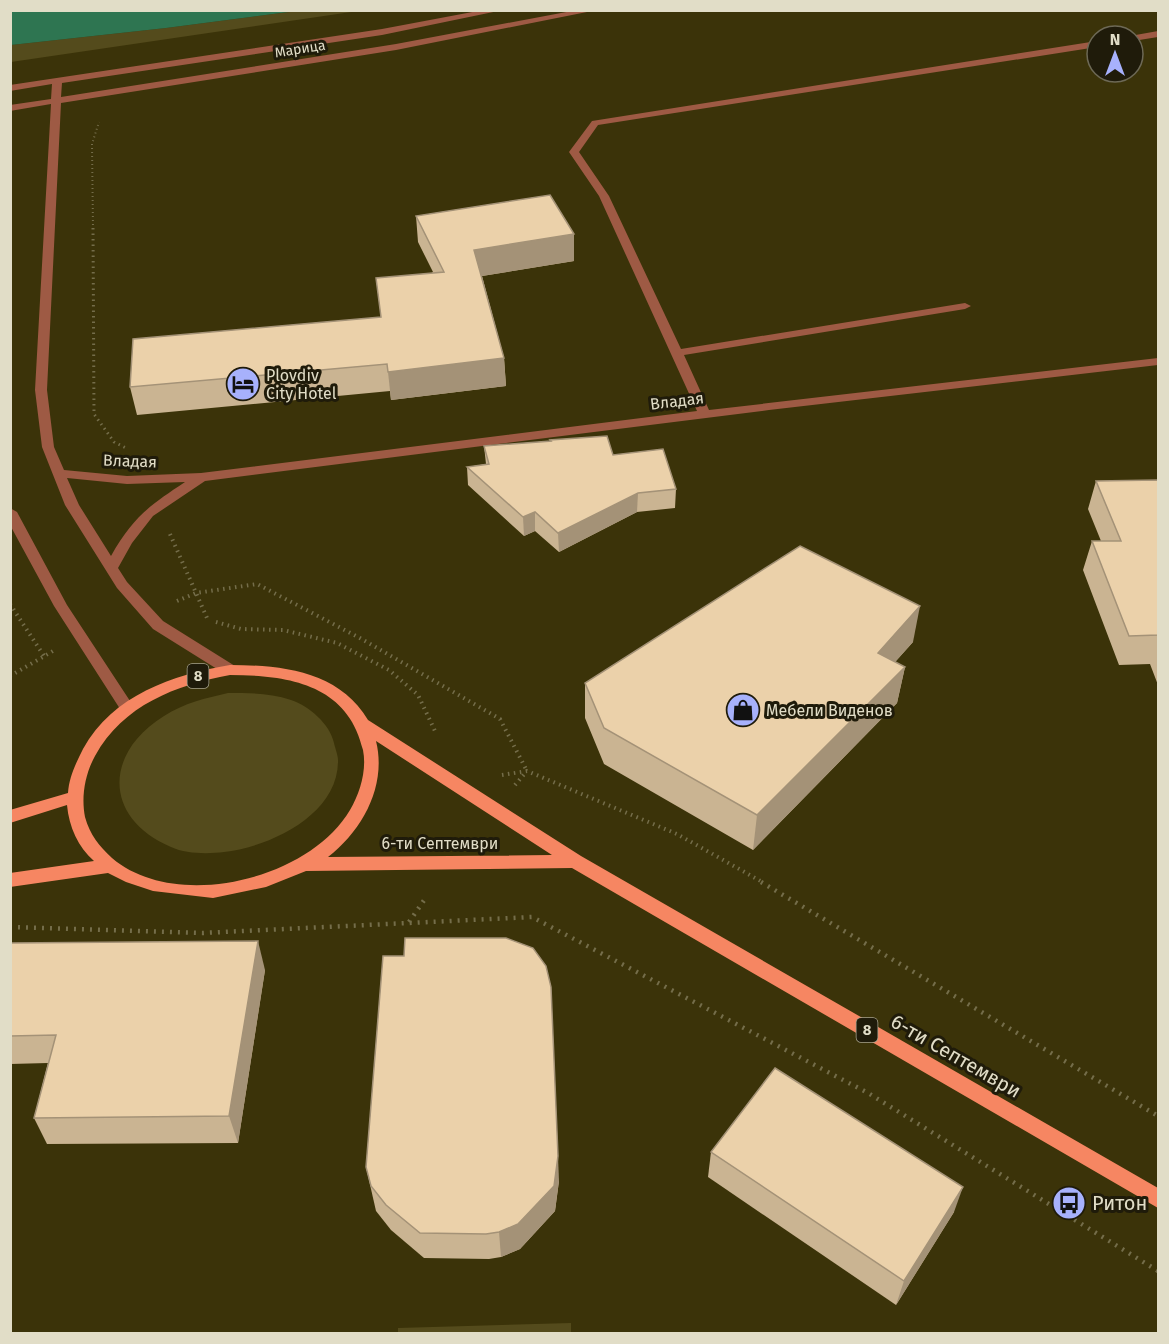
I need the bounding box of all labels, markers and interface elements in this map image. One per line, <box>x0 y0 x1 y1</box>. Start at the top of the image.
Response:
north arrow <box>1085 24 1145 84</box>
text: N <box>1110 30 1120 49</box>
street label: Марица <box>273 37 327 61</box>
hotel icon: Plovdiv City Hotel <box>225 366 261 402</box>
place label: Plovdiv City Hotel <box>266 366 337 403</box>
street label: Владая <box>649 388 705 414</box>
street label: Владая <box>103 451 157 471</box>
road number: 8 <box>188 664 208 688</box>
shop icon: Мебели Виденов <box>725 692 761 728</box>
place label: Мебели Виденов <box>766 701 893 720</box>
street label: 6-ти Септември <box>382 834 498 853</box>
street label: 6-ти Септември <box>887 1009 1025 1103</box>
road number: 8 <box>856 1018 878 1042</box>
bus stop icon: Ритон <box>1051 1185 1087 1221</box>
place label: Ритон <box>1092 1191 1147 1215</box>

